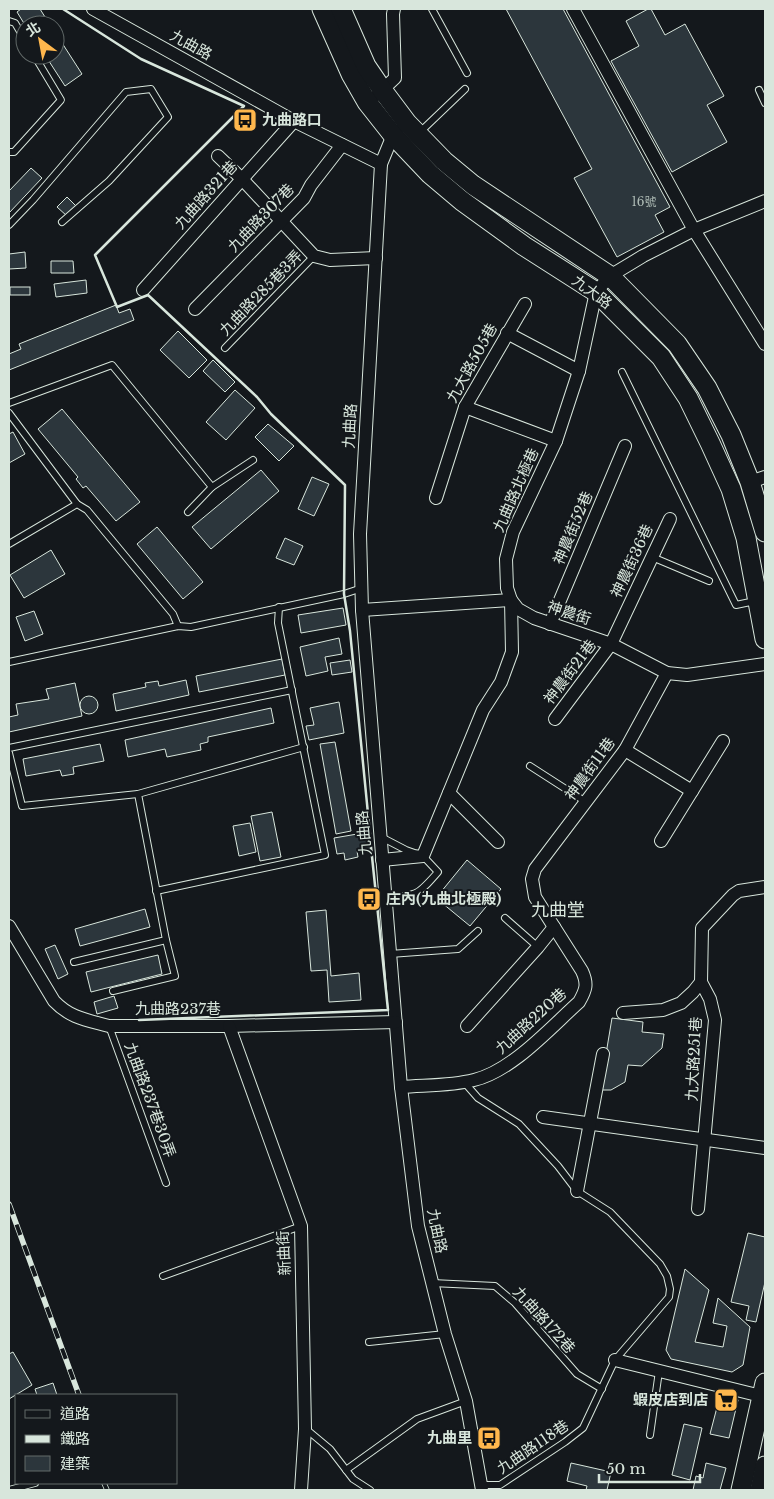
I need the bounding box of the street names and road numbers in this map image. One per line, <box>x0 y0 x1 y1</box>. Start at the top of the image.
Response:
street label: 九曲路 <box>167 25 216 64</box>
street label: 九曲路321巷 <box>170 157 241 233</box>
street label: 九曲路307巷 <box>223 180 298 256</box>
street label: 九曲路285巷3弄 <box>215 246 306 339</box>
street label: 九大路 <box>569 270 616 313</box>
street label: 九大路505巷 <box>442 320 501 406</box>
street label: 九曲路 <box>339 403 360 449</box>
street label: 九曲路北極巷 <box>489 445 543 535</box>
street label: 神農街52巷 <box>549 488 596 567</box>
street label: 神農街36巷 <box>606 521 657 601</box>
street label: 神農街 <box>545 597 593 629</box>
street label: 神農街21巷 <box>539 636 600 708</box>
street label: 神農街11巷 <box>560 733 619 804</box>
street label: 九曲路 <box>352 810 375 856</box>
street label: 九曲路220巷 <box>491 984 570 1058</box>
street label: 九曲路237巷 <box>135 999 221 1018</box>
street label: 九大路251巷 <box>682 1016 705 1102</box>
street label: 九曲路237巷30弄 <box>121 1040 180 1160</box>
street label: 九曲路 <box>424 1207 451 1255</box>
street label: 新曲街 <box>273 1230 294 1276</box>
street label: 九曲路172巷 <box>509 1282 579 1357</box>
street label: 九曲路118巷 <box>493 1416 572 1478</box>

